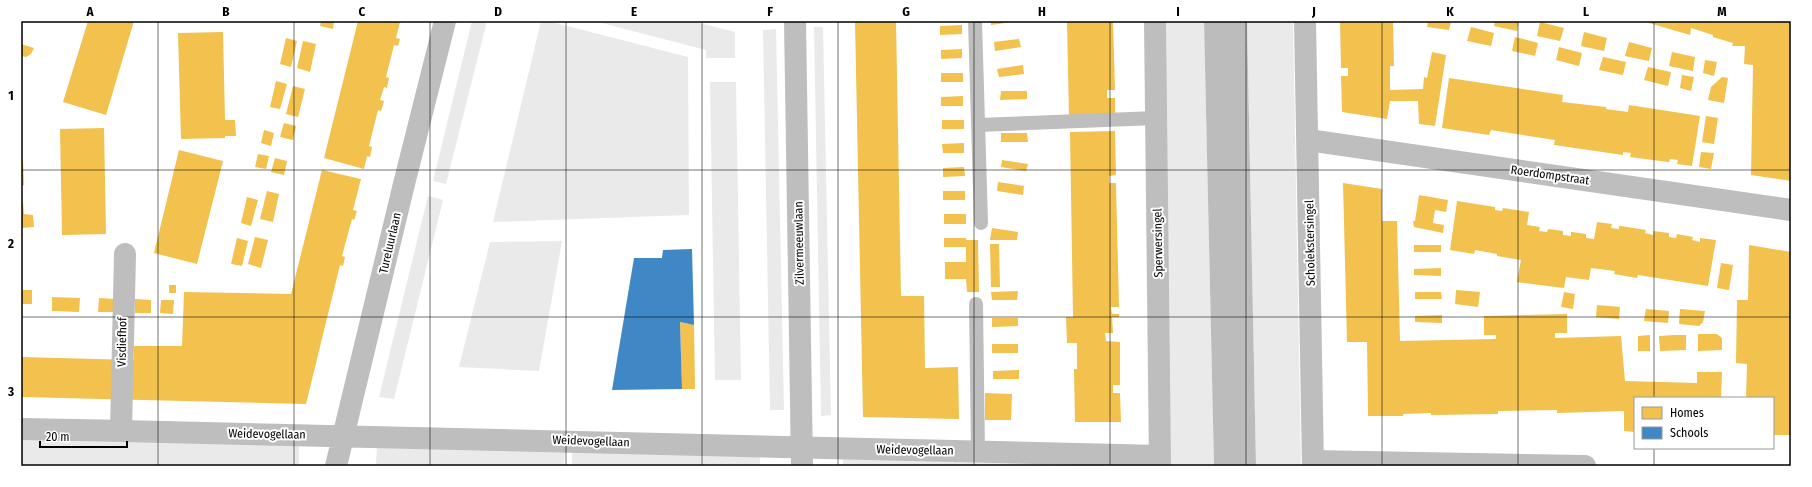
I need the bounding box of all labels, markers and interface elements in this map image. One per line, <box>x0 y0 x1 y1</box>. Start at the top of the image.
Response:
text: A <box>85 4 94 19</box>
text: B <box>222 4 230 19</box>
text: C <box>359 4 366 19</box>
text: D <box>494 4 502 19</box>
text: E <box>631 4 637 19</box>
text: F <box>767 4 773 19</box>
text: G <box>902 4 910 19</box>
text: H <box>1038 4 1046 19</box>
text: I <box>1176 4 1180 19</box>
text: J <box>1311 4 1316 19</box>
text: K <box>1446 4 1454 19</box>
text: L <box>1583 4 1589 19</box>
text: M <box>1717 4 1727 19</box>
text: 1 <box>8 88 14 103</box>
street label: Roerdompstraat <box>1510 163 1590 187</box>
street label: Scholekstersingel <box>1302 200 1318 286</box>
street label: Zilvermeeuwlaan <box>791 201 807 285</box>
street label: Sperwersingel <box>1150 208 1166 278</box>
street label: Tureluurlaan <box>376 211 404 275</box>
text: 2 <box>7 236 14 251</box>
street label: Visdiefhof <box>115 316 129 367</box>
text: 3 <box>7 384 14 399</box>
legend <box>1634 397 1774 449</box>
text: Homes <box>1670 406 1704 420</box>
scale bar <box>40 423 127 449</box>
street label: Weidevogellaan <box>228 426 306 442</box>
text: Schools <box>1670 426 1708 440</box>
text: 20 m <box>46 430 70 444</box>
street label: Weidevogellaan <box>552 433 630 449</box>
street label: Weidevogellaan <box>876 442 954 458</box>

